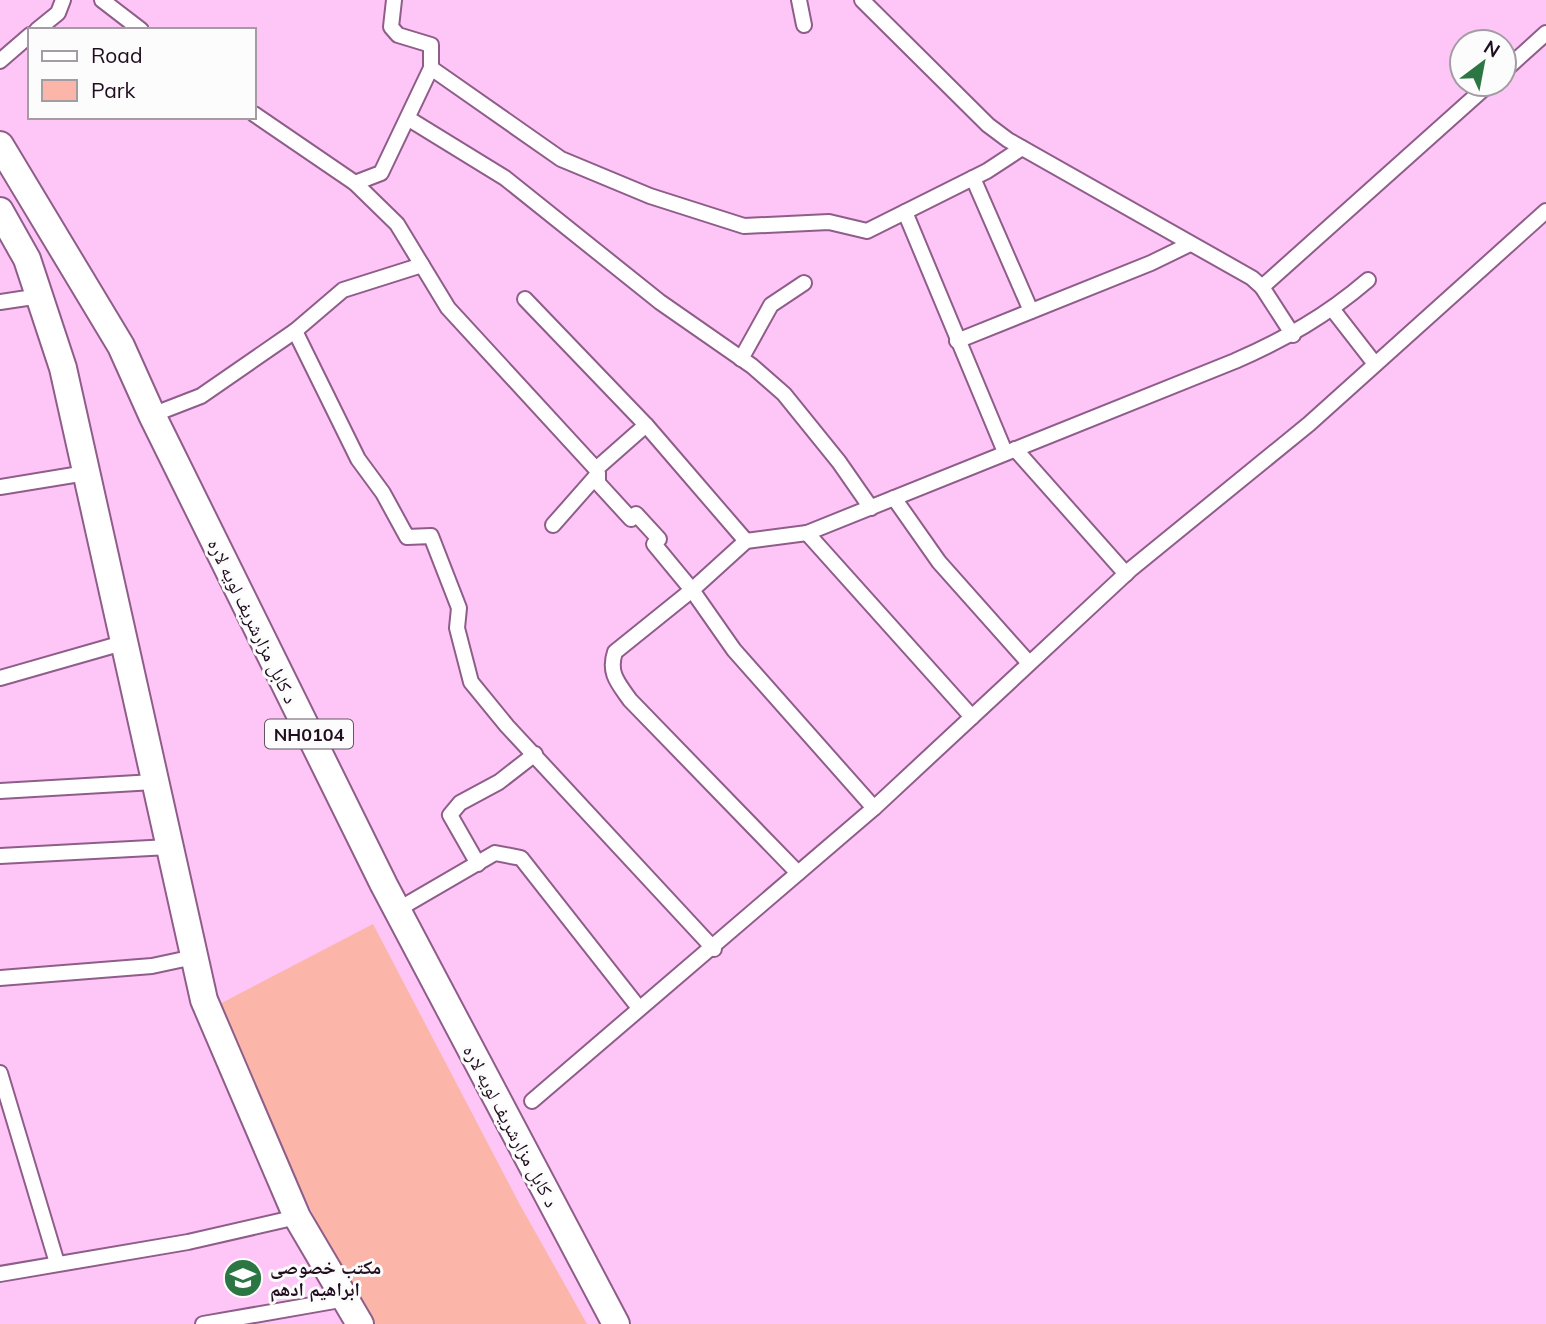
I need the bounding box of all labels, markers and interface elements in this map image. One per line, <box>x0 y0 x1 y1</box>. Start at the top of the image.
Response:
legend <box>28 28 256 119</box>
north arrow <box>1448 28 1518 98</box>
text: N <box>1480 35 1504 63</box>
text: Road <box>91 42 142 68</box>
text: Park <box>91 77 135 103</box>
street label: د کابل مزارشریف لویه لاره <box>203 535 303 707</box>
road number: NH0104 <box>265 720 353 748</box>
street label: د کابل مزارشریف لویه لاره <box>458 1041 564 1211</box>
place label: مکتب خصوصی ابراهیم ادهم <box>270 1255 381 1302</box>
school or university icon: مکتب خصوصی ابراهیم ادهم <box>222 1257 264 1299</box>

